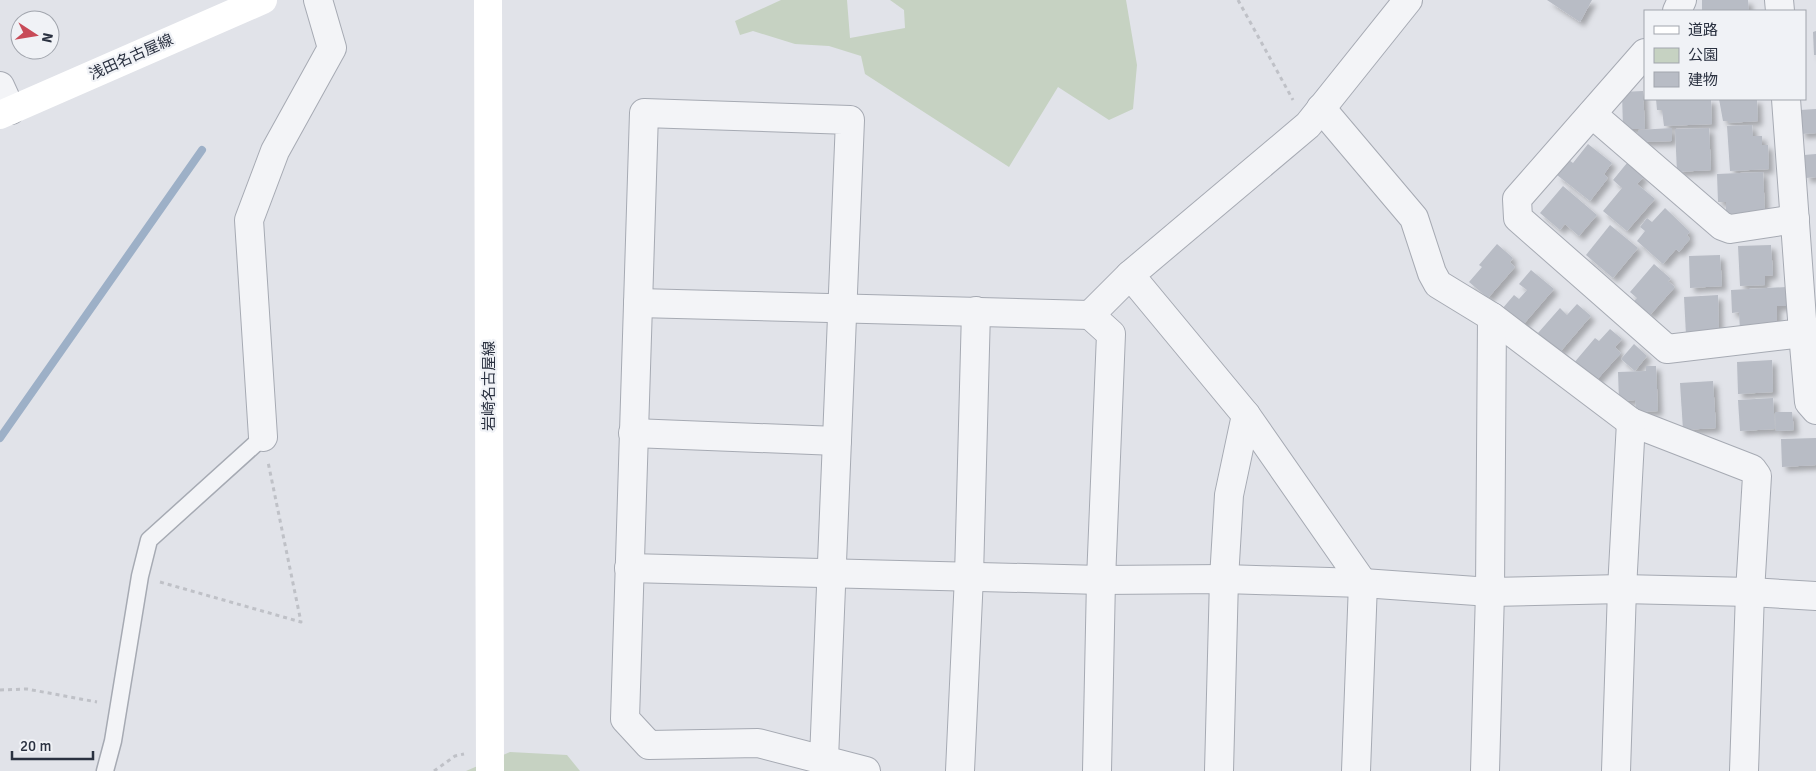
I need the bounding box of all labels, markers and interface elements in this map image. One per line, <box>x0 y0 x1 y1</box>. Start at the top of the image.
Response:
north arrow <box>10 10 60 60</box>
legend <box>1644 10 1806 100</box>
text: 道路 <box>1688 21 1718 39</box>
street label: 浅田名古屋線 <box>86 30 176 84</box>
text: N <box>38 31 57 44</box>
text: 公園 <box>1688 46 1718 64</box>
text: 建物 <box>1688 71 1718 89</box>
street label: 岩崎名古屋線 <box>480 341 498 431</box>
scale bar <box>12 728 94 760</box>
text: 20 m <box>20 737 51 755</box>

